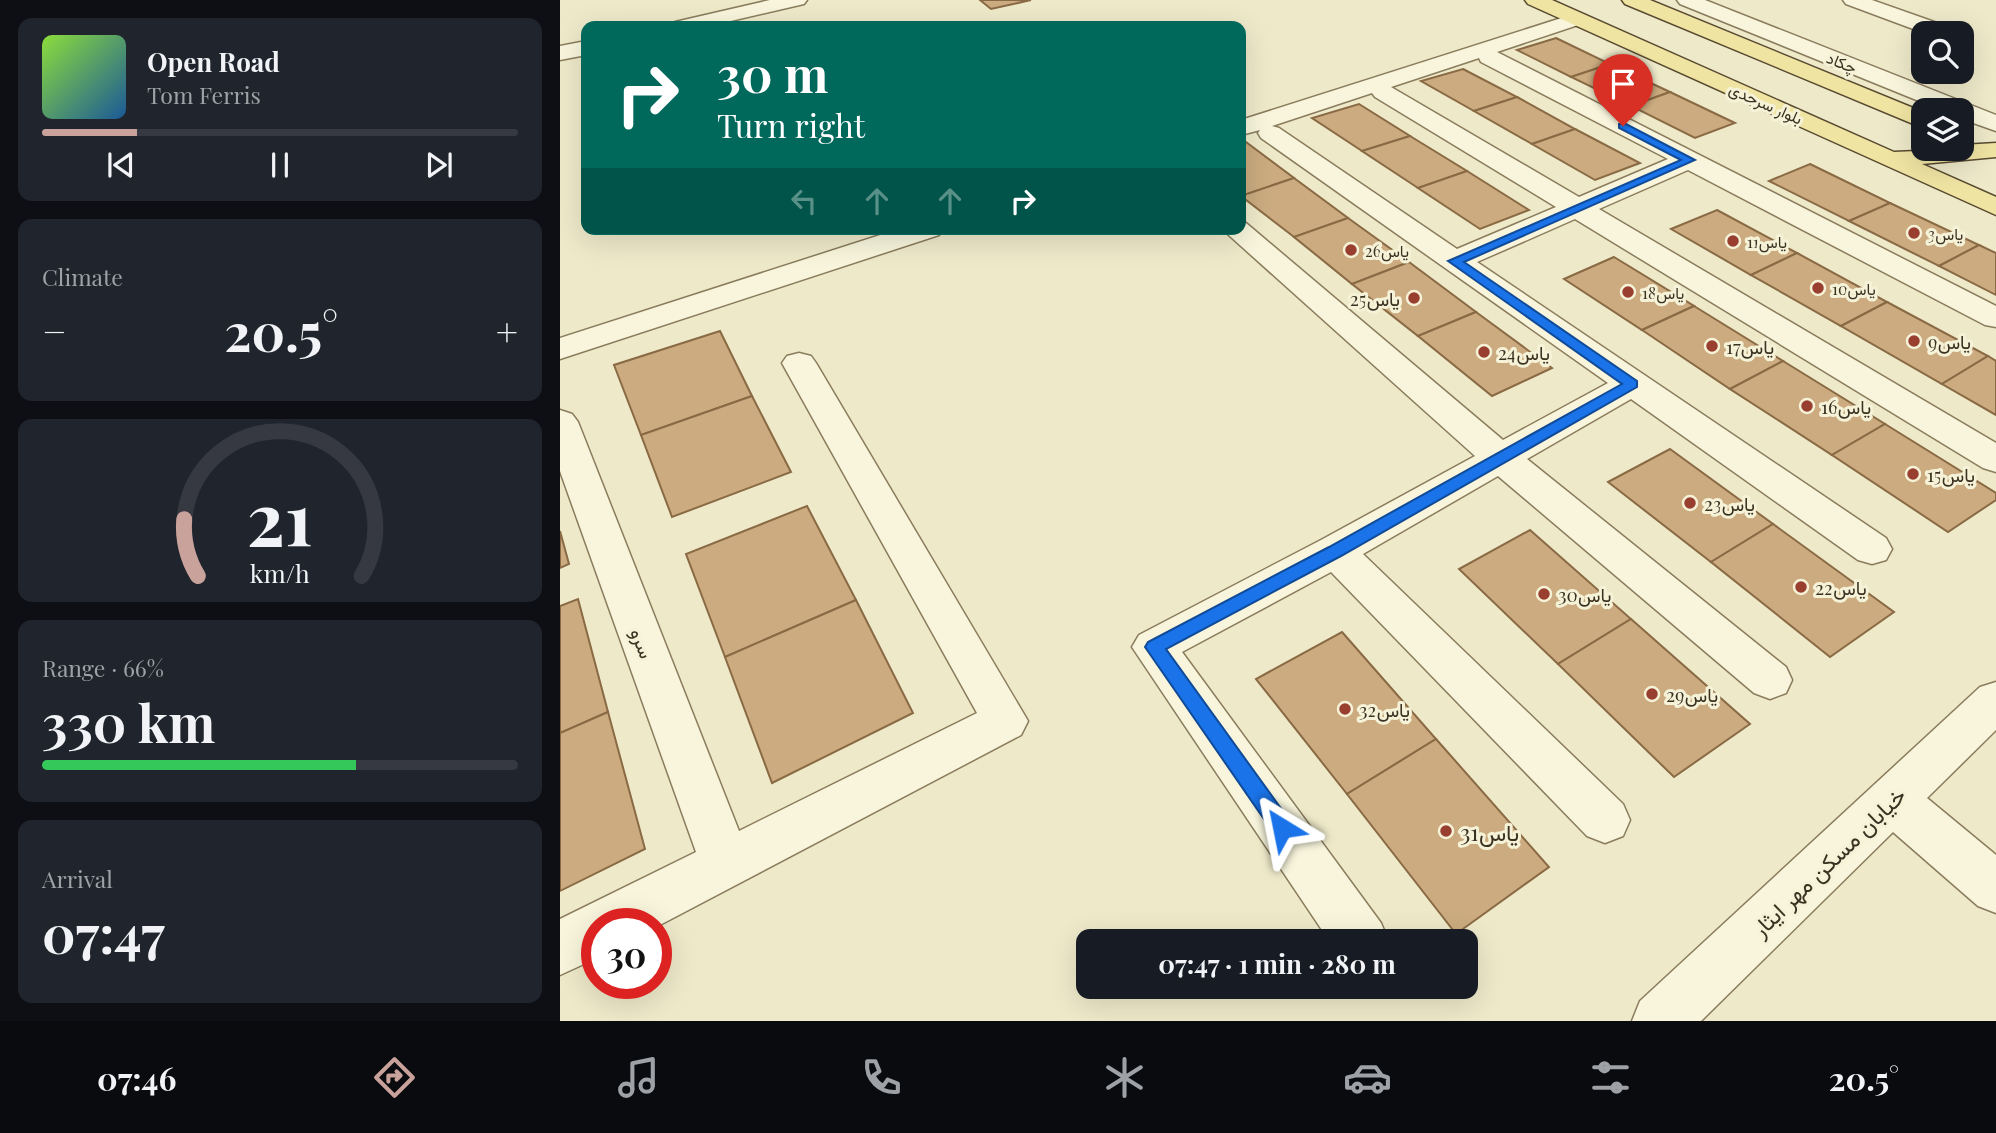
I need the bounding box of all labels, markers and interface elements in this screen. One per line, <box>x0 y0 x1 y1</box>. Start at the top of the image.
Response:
map controls <box>1911 21 1974 161</box>
button: search <box>1911 21 1974 84</box>
text: 30 m <box>717 40 828 105</box>
text: Open Road <box>147 44 280 79</box>
street label: چکاد <box>1823 47 1860 79</box>
icon: right <box>602 49 693 140</box>
pin <box>1593 54 1653 126</box>
icon: arrive <box>1604 65 1642 103</box>
street label: بلوار سرحدی <box>1726 78 1806 129</box>
text: Tom Ferris <box>147 79 261 110</box>
button: layers <box>1911 98 1974 161</box>
text: Turn right <box>717 103 865 146</box>
icon: previous <box>102 146 140 184</box>
icon: pause <box>261 146 299 184</box>
icon: next <box>420 146 458 184</box>
icon: left <box>785 182 823 220</box>
icon: ahead <box>858 182 896 220</box>
icon: ahead <box>931 182 969 220</box>
icon: right <box>1004 182 1042 220</box>
place label: یاس3 <box>1928 223 1963 245</box>
marker: یاس3 <box>1906 225 1922 241</box>
place label: یاس11 <box>1747 231 1787 253</box>
marker: یاس11 <box>1725 233 1741 249</box>
place label: یاس26 <box>1365 240 1409 262</box>
marker: یاس26 <box>1343 242 1359 258</box>
text: Climate <box>42 261 123 292</box>
place label: یاس10 <box>1832 278 1876 300</box>
marker: یاس10 <box>1810 280 1826 296</box>
place label: یاس18 <box>1642 282 1684 304</box>
marker: یاس18 <box>1620 284 1636 300</box>
place label: یاس25 <box>1350 285 1400 311</box>
marker: یاس25 <box>1406 290 1422 306</box>
text: 20.5° <box>224 296 338 365</box>
text: − <box>42 305 67 356</box>
text: + <box>496 305 518 356</box>
place label: یاس9 <box>1928 328 1971 354</box>
place label: یاس17 <box>1726 333 1774 359</box>
marker: یاس9 <box>1906 333 1922 349</box>
marker: یاس17 <box>1704 338 1720 354</box>
place label: یاس24 <box>1498 339 1550 365</box>
marker: یاس24 <box>1476 344 1492 360</box>
place label: یاس16 <box>1821 393 1871 419</box>
marker: یاس16 <box>1799 398 1815 414</box>
place label: یاس15 <box>1927 461 1975 487</box>
marker: یاس15 <box>1905 466 1921 482</box>
text: 21 <box>247 468 313 565</box>
place label: یاس23 <box>1704 490 1755 516</box>
marker: یاس23 <box>1682 495 1698 511</box>
text: km/h <box>250 556 310 589</box>
place label: یاس22 <box>1815 574 1867 600</box>
marker: یاس22 <box>1793 579 1809 595</box>
place label: یاس30 <box>1558 581 1611 607</box>
marker: یاس30 <box>1536 586 1552 602</box>
street label: سرو <box>625 624 661 662</box>
text: Range · 66% <box>42 652 164 683</box>
place label: یاس29 <box>1666 681 1718 707</box>
marker: یاس29 <box>1644 686 1660 702</box>
text: 330 km <box>42 687 215 756</box>
place label: یاس32 <box>1359 696 1410 722</box>
marker: یاس32 <box>1337 701 1353 717</box>
street label: خیابان مسکن مهر ایثار <box>1743 779 1913 944</box>
position arrow <box>1245 791 1319 865</box>
place label: یاس31 <box>1460 816 1519 847</box>
marker: یاس31 <box>1438 823 1454 839</box>
text: Arrival <box>42 863 113 894</box>
text: 07:47 <box>42 898 165 967</box>
speed limit sign: 30 <box>581 908 672 999</box>
text: 07:47 · 1 min · 280 m <box>1158 946 1396 981</box>
icon: directions <box>370 1053 419 1102</box>
icon: music <box>614 1053 663 1102</box>
icon: phone <box>857 1053 906 1102</box>
icon: climate <box>1100 1053 1149 1102</box>
icon: car <box>1343 1053 1392 1102</box>
icon: filters <box>1586 1053 1635 1102</box>
text: 07:46 <box>97 1056 176 1099</box>
text: 20.5° <box>1829 1056 1899 1099</box>

